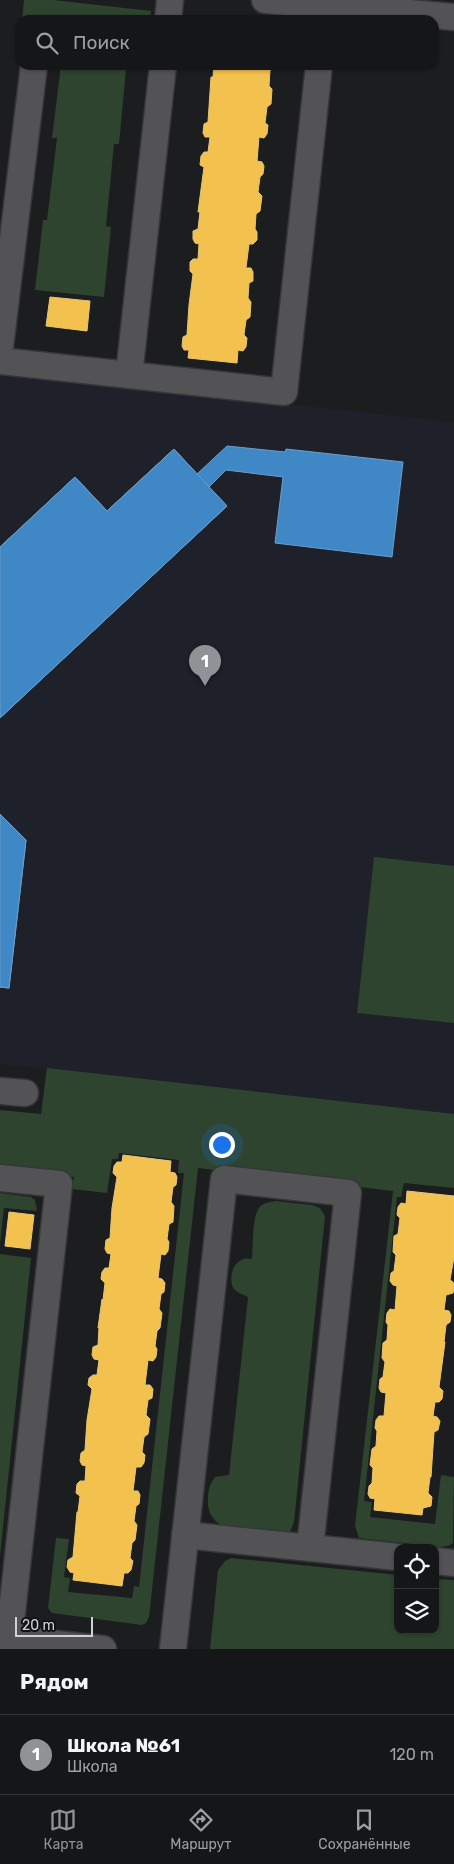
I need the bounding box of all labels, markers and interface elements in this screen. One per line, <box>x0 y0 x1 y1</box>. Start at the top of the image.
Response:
search box <box>15 15 439 70</box>
icon: search <box>33 29 61 57</box>
text: Поиск <box>73 31 130 54</box>
pin: 1 <box>189 645 221 686</box>
your location <box>209 1132 235 1158</box>
map controls <box>394 1544 439 1634</box>
button: locate <box>394 1544 439 1589</box>
button: layers <box>394 1589 439 1634</box>
scale bar <box>15 1614 92 1637</box>
text: 20 m <box>22 1617 55 1634</box>
text: Рядом <box>20 1669 89 1694</box>
text: Школа №61 <box>67 1734 180 1757</box>
text: 1 <box>32 1745 40 1764</box>
text: 120 m <box>389 1745 434 1764</box>
text: Школа <box>67 1757 118 1776</box>
tab: Карта <box>43 1806 83 1853</box>
tab: Маршрут <box>170 1806 231 1853</box>
tab: Сохранённые <box>318 1806 411 1853</box>

